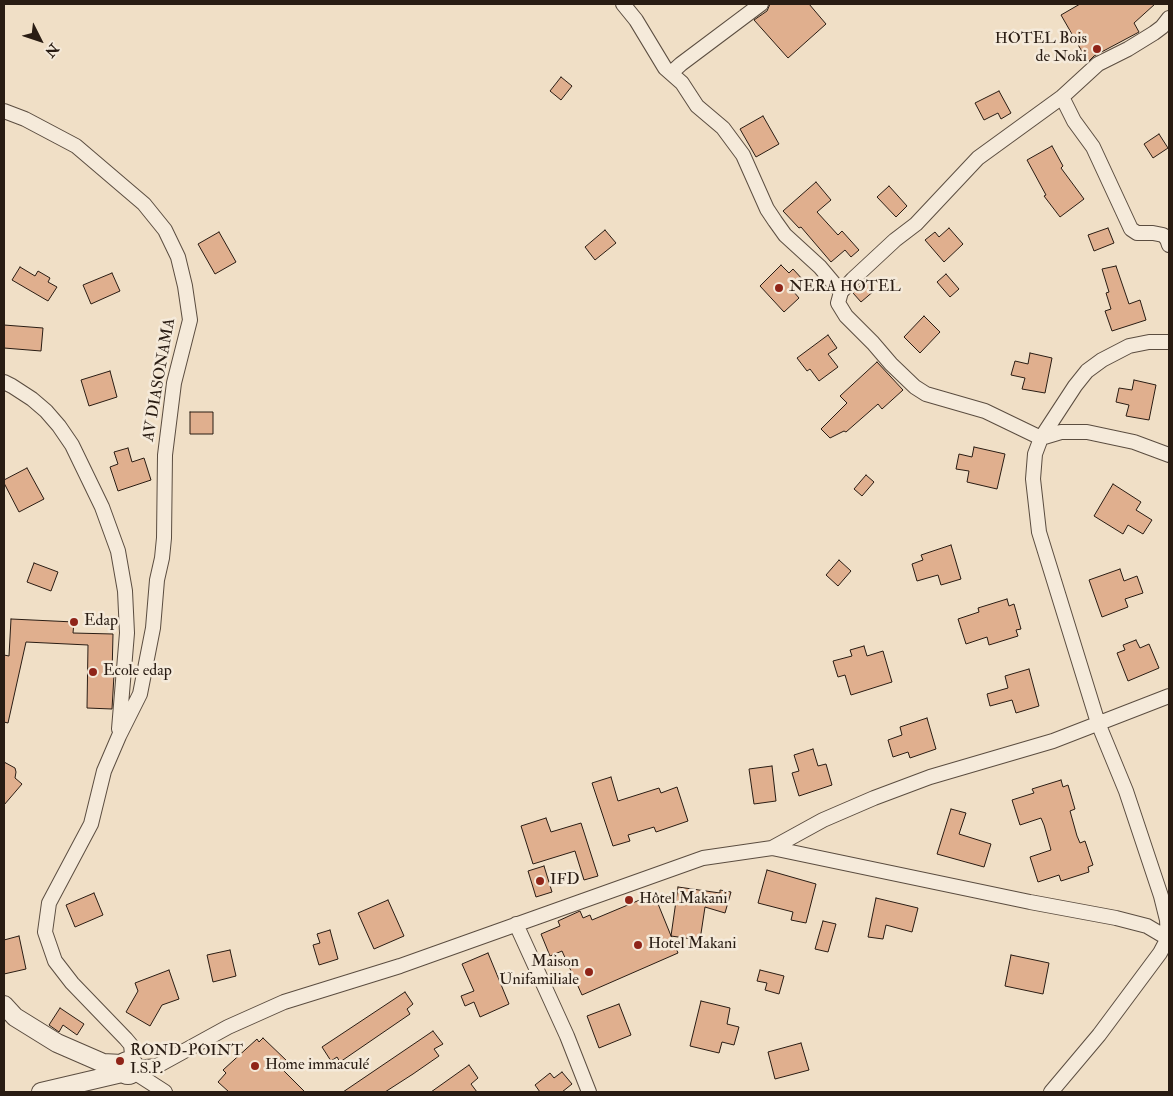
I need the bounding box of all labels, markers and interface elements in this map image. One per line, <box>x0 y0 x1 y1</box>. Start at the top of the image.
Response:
north arrow <box>15 15 65 65</box>
place label: HOTEL Bois de Noki <box>995 30 1087 68</box>
text: N <box>41 40 62 60</box>
marker: HOTEL Bois de Noki <box>1091 43 1103 55</box>
place label: NERA HOTEL <box>789 278 901 298</box>
marker: NERA HOTEL <box>773 282 785 294</box>
street label: AV DIASONAMA <box>140 317 180 443</box>
place label: Edap <box>84 612 118 632</box>
marker: Edap <box>68 616 80 628</box>
place label: Ecole edap <box>103 662 172 682</box>
marker: Ecole edap <box>87 666 99 678</box>
place label: IFD <box>550 871 580 891</box>
marker: IFD <box>534 875 546 887</box>
place label: Hôtel Makani <box>639 890 728 910</box>
marker: Hôtel Makani <box>623 894 635 906</box>
place label: Hotel Makani <box>648 935 737 955</box>
marker: Hotel Makani <box>632 939 644 951</box>
place label: Maison Unifamiliale <box>499 953 579 991</box>
marker: Maison Unifamiliale <box>583 966 595 978</box>
place label: ROND-POINT I.S.P. <box>130 1042 243 1080</box>
marker: ROND-POINT I.S.P. <box>114 1055 126 1067</box>
place label: Home immaculé <box>265 1056 369 1076</box>
marker: Home immaculé <box>249 1060 261 1072</box>

